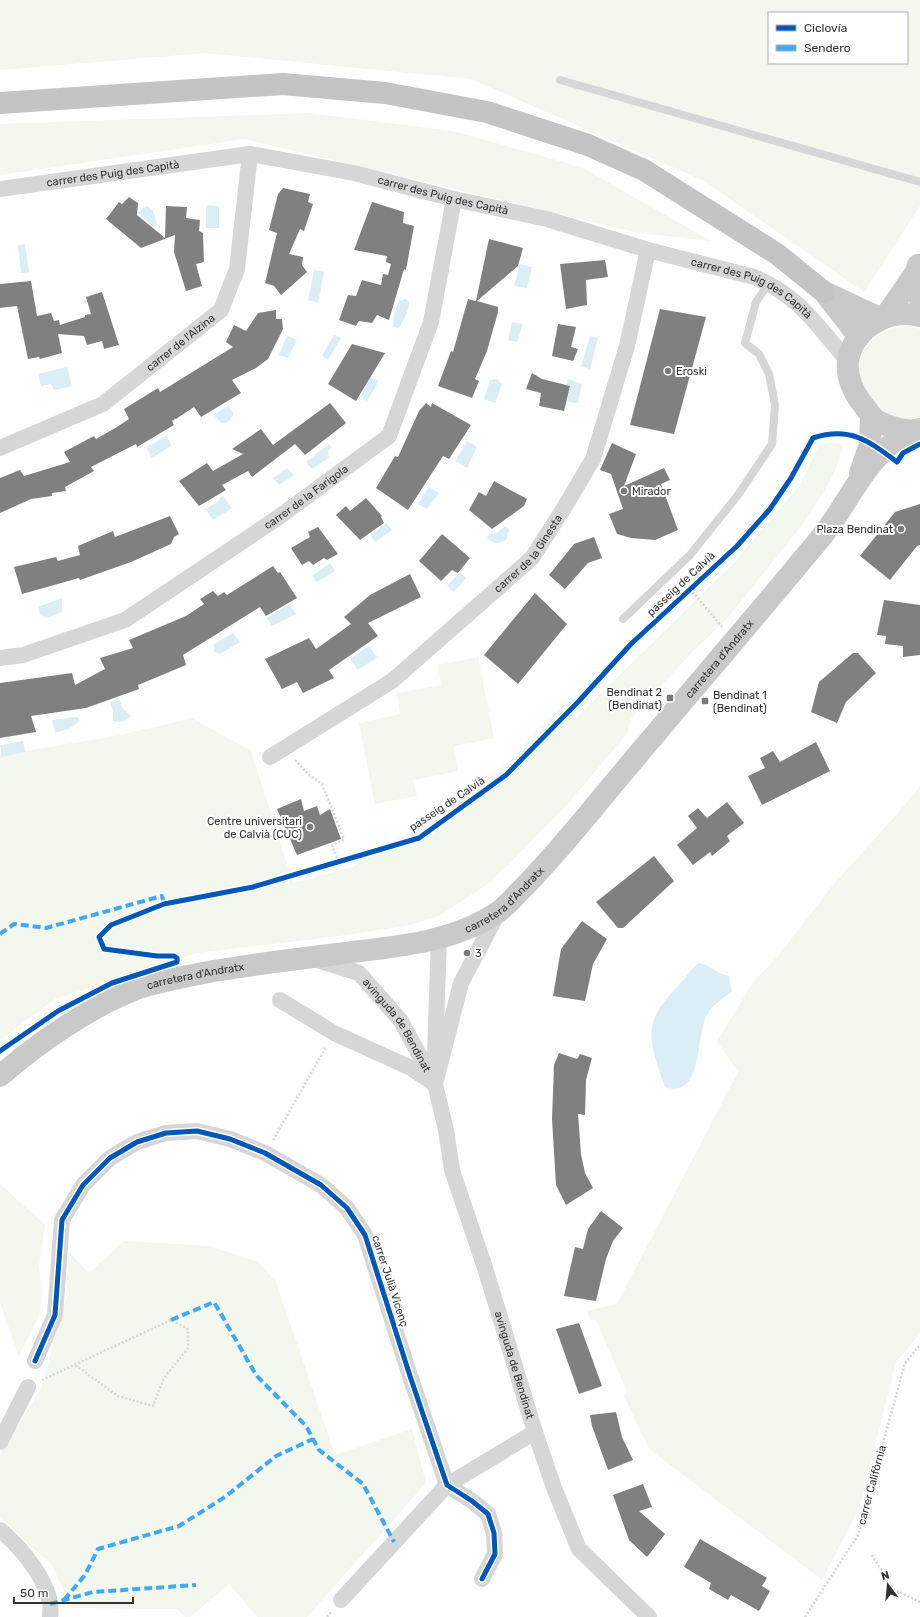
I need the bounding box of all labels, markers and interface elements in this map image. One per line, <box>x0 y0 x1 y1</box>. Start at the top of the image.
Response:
legend <box>768 12 908 64</box>
text: Ciclovía <box>804 21 847 35</box>
text: Sendero <box>804 41 851 55</box>
street label: carrer des Puig des Capità <box>46 157 180 189</box>
street label: carrer des Puig des Capità <box>376 173 510 217</box>
street label: carrer des Puig des Capità <box>690 255 815 321</box>
street label: carrer de l'Alzina <box>143 311 217 374</box>
place label: Eroski <box>676 365 707 378</box>
marker: Eroski <box>663 366 673 376</box>
street label: carrer de la Farigola <box>261 462 351 532</box>
place label: Mirador <box>632 485 671 498</box>
marker: Mirador <box>619 486 629 496</box>
street label: carrer de la Ginesta <box>491 512 565 595</box>
place label: Plaza Bendinat <box>816 523 894 536</box>
marker: Plaza Bendinat <box>896 524 906 534</box>
street label: passeig de Calvià <box>644 549 718 619</box>
street label: carretera d'Andratx <box>682 617 756 701</box>
place label: Bendinat 2 (Bendinat) <box>606 686 662 712</box>
place label: Bendinat 1 (Bendinat) <box>713 689 767 715</box>
marker: Bendinat 2 (Bendinat) <box>665 693 675 703</box>
marker: Bendinat 1 (Bendinat) <box>700 696 710 706</box>
street label: passeig de Calvià <box>407 774 487 834</box>
place label: Centre universitari de Calvià (CUC) <box>207 815 302 841</box>
marker: Centre universitari de Calvià (CUC) <box>305 822 315 832</box>
street label: carretera d'Andratx <box>463 864 547 935</box>
place label: 3 <box>475 947 482 960</box>
marker: 3 <box>462 948 472 958</box>
street label: carretera d'Andratx <box>145 960 245 992</box>
street label: avinguda de Bendinat <box>360 975 434 1075</box>
street label: carrer Julià Vicenç <box>369 1234 411 1328</box>
street label: avinguda de Bendinat <box>492 1310 537 1421</box>
street label: carrer Califòrnia <box>855 1444 889 1526</box>
north arrow <box>868 1565 908 1605</box>
text: N <box>880 1569 891 1583</box>
scale bar <box>14 1579 133 1605</box>
text: 50 m <box>20 1586 48 1600</box>

